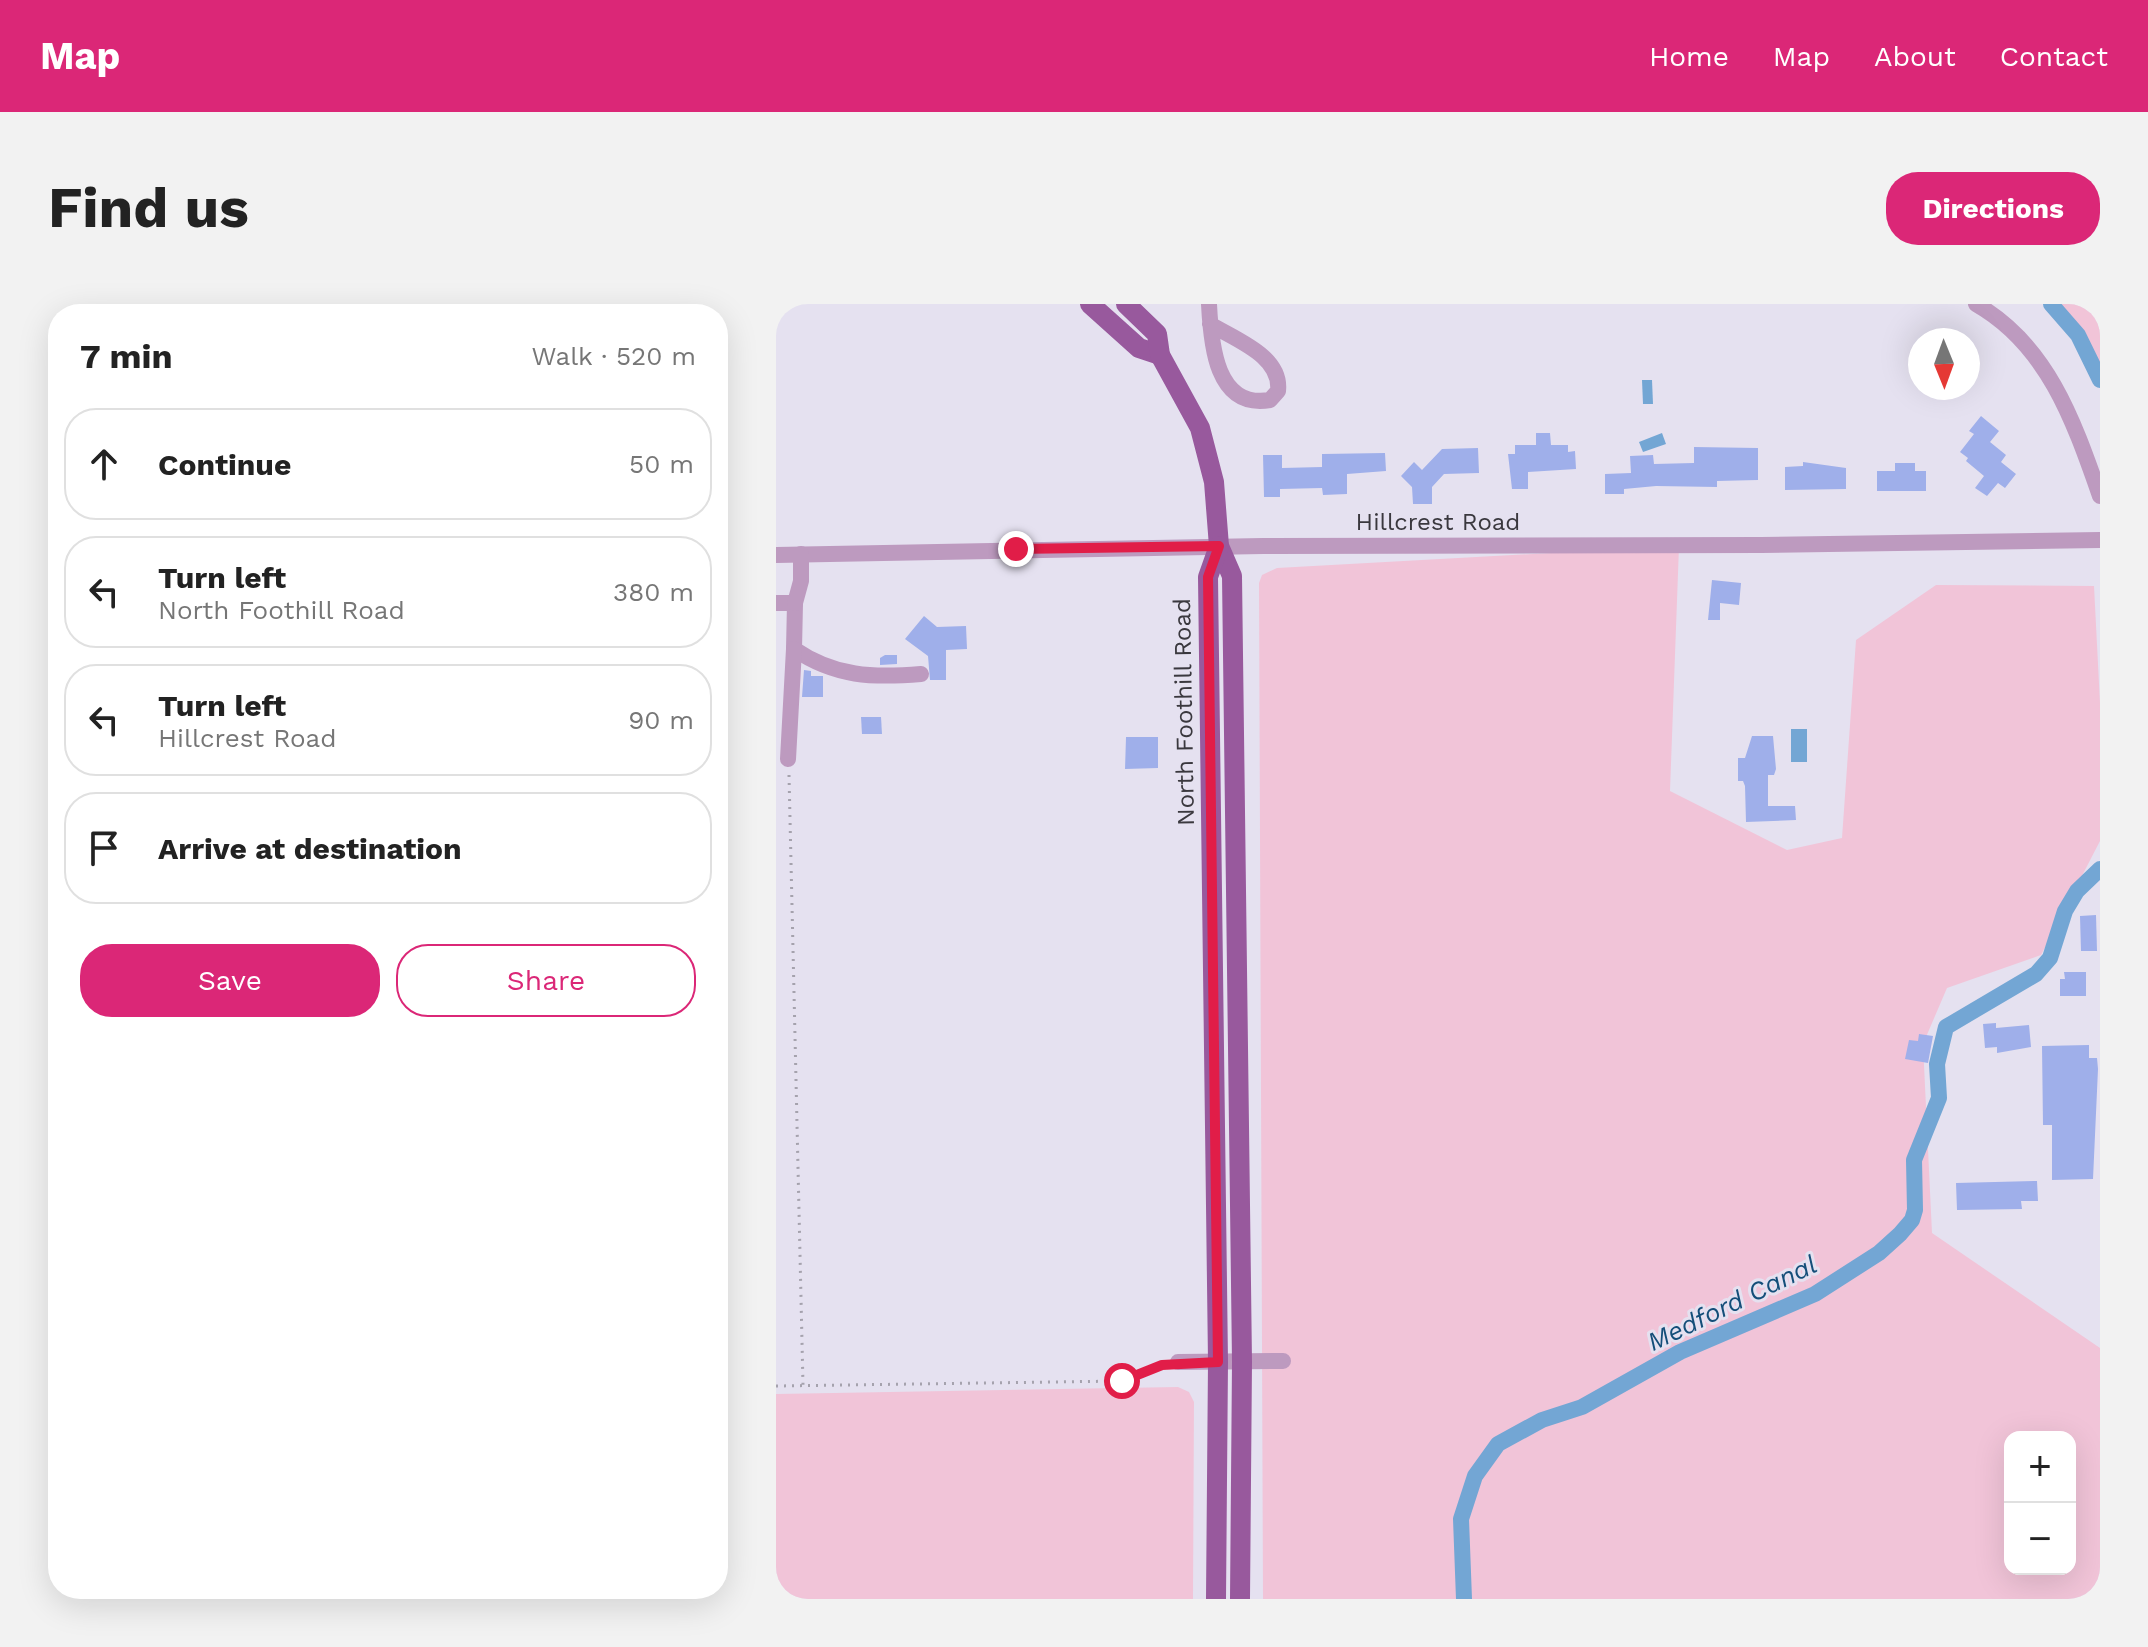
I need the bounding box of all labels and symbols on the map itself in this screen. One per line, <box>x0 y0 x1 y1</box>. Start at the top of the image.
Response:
north arrow <box>1908 328 1980 400</box>
street label: Hillcrest Road <box>1356 508 1520 536</box>
route end <box>998 531 1034 567</box>
street label: North Foothill Road <box>1168 598 1200 826</box>
water label: Medford Canal <box>1642 1249 1822 1357</box>
route start <box>1104 1363 1140 1399</box>

